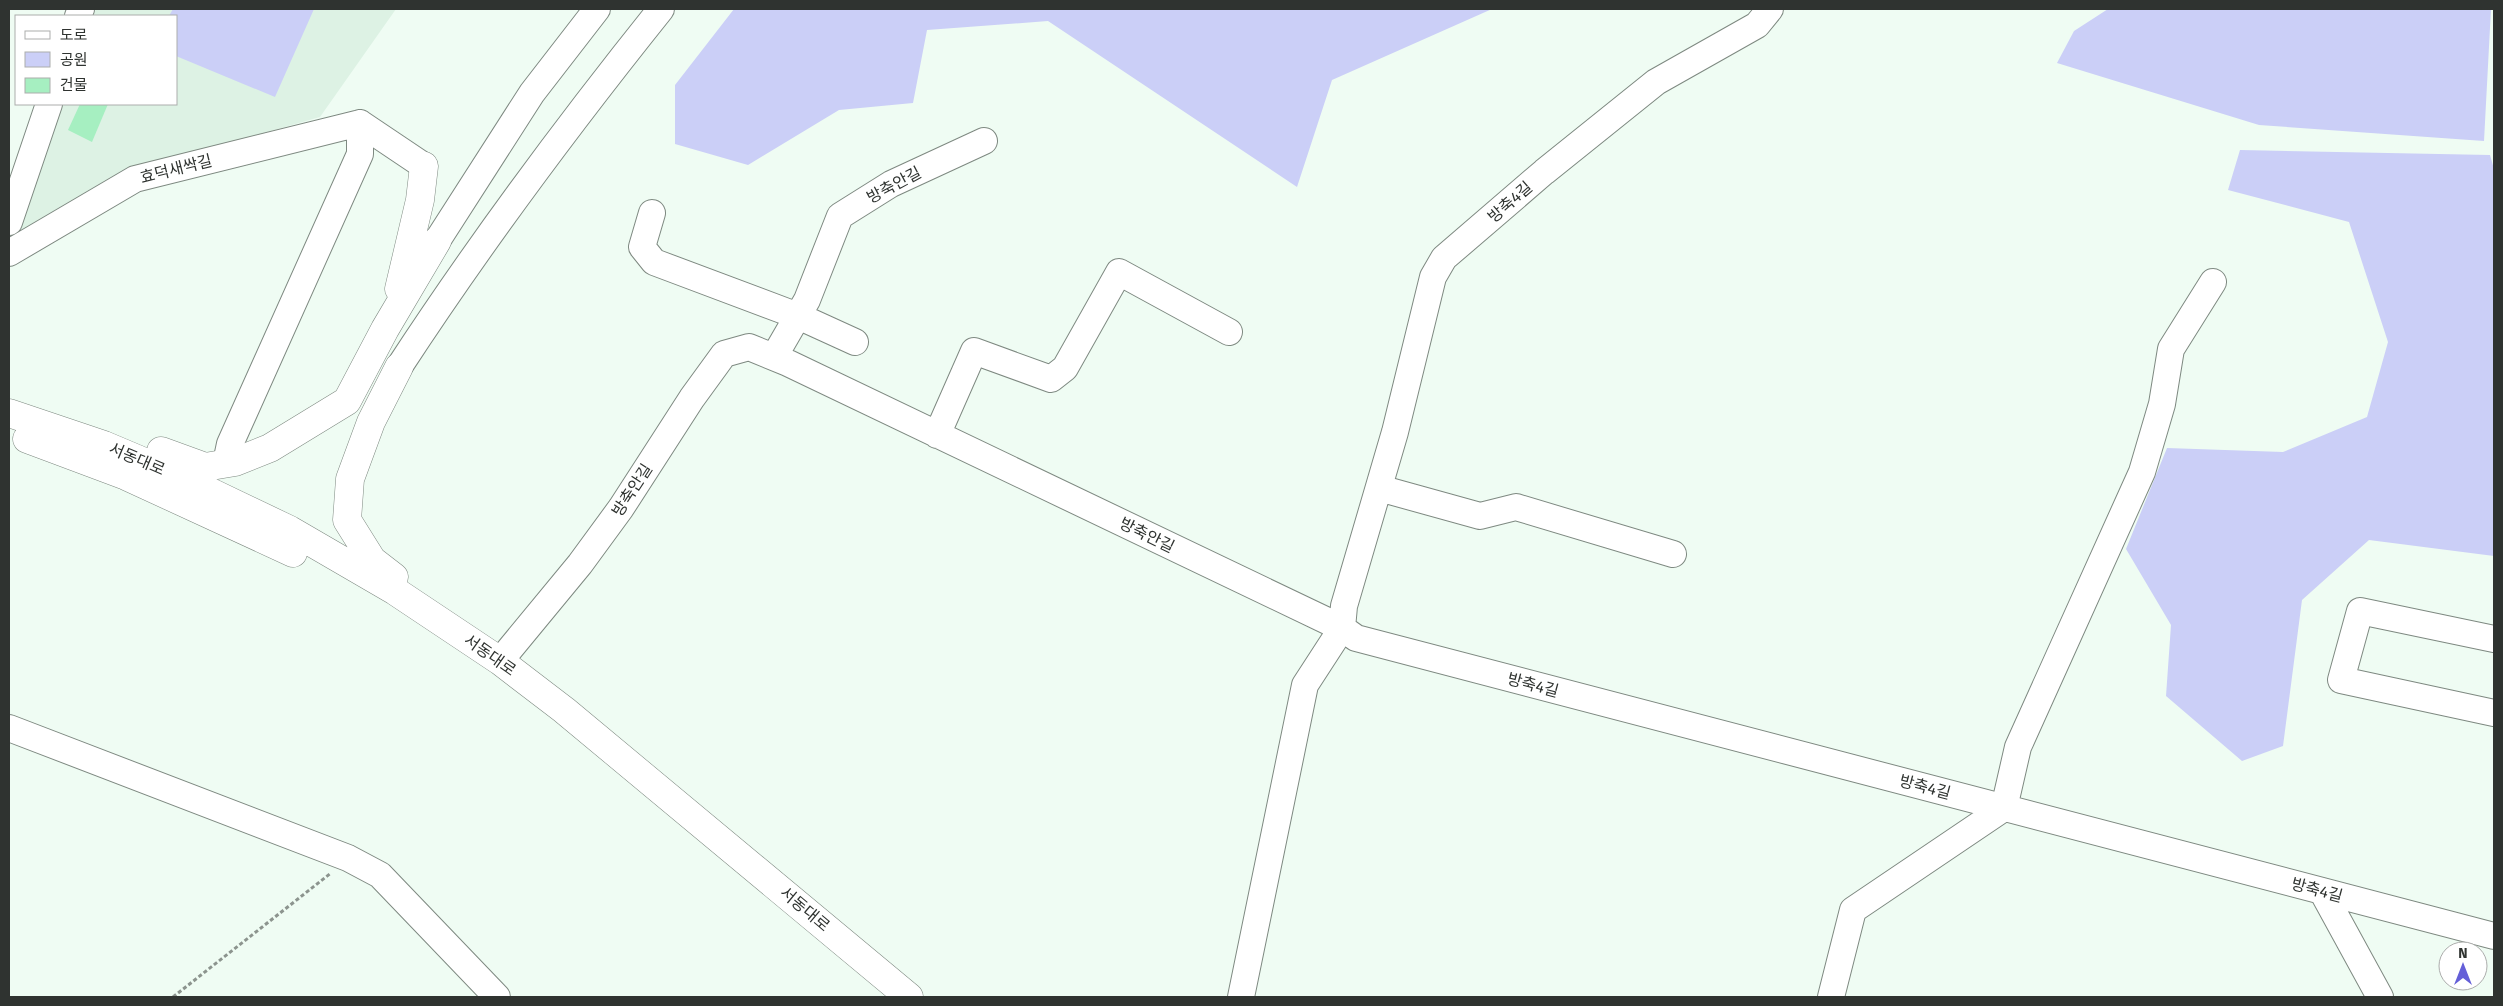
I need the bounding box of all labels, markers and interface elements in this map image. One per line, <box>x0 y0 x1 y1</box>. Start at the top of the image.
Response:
legend <box>15 15 178 105</box>
text: 도로 <box>60 26 88 44</box>
text: 공원 <box>60 51 88 69</box>
text: 건물 <box>60 76 88 94</box>
street label: 효덕새싹길 <box>138 151 214 187</box>
street label: 방축안길 <box>864 163 924 207</box>
street label: 방축4길 <box>1484 178 1536 226</box>
street label: 서동대로 <box>106 439 168 479</box>
street label: 방축안길 <box>608 460 656 520</box>
street label: 방축안길 <box>1116 514 1178 556</box>
street label: 서동대로 <box>460 630 520 680</box>
street label: 방축4길 <box>1505 669 1561 701</box>
street label: 방축4길 <box>1897 771 1953 803</box>
street label: 방축4길 <box>2289 874 2345 906</box>
street label: 서동대로 <box>776 883 834 935</box>
north arrow <box>2438 941 2488 991</box>
text: N <box>2458 945 2468 962</box>

